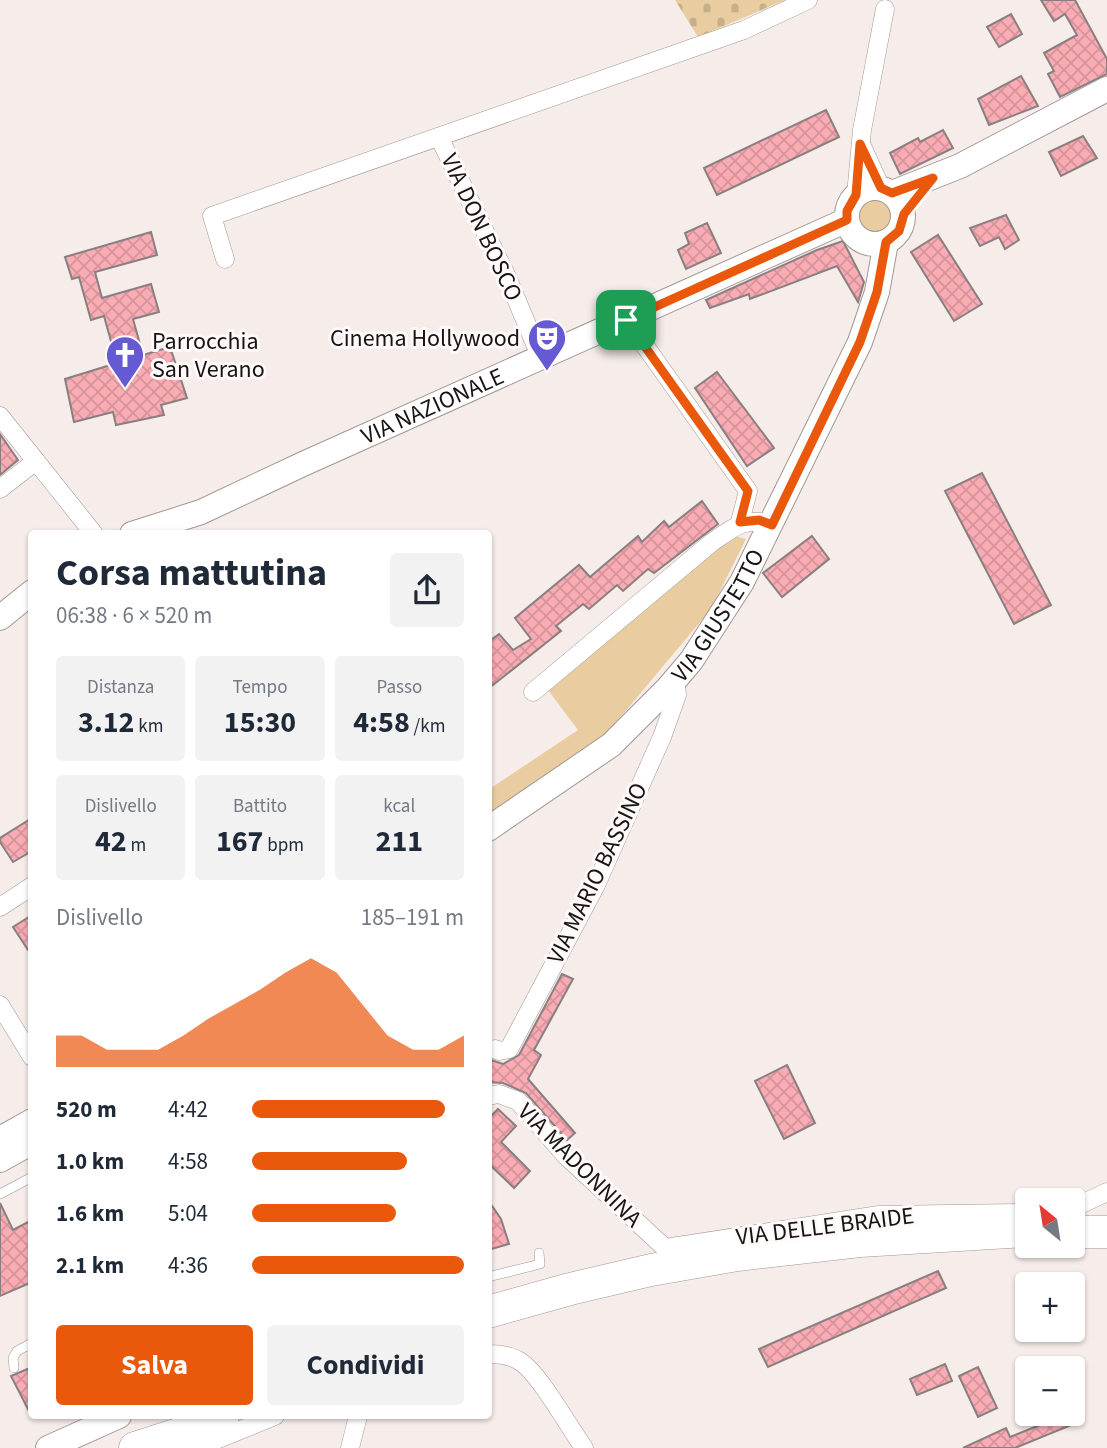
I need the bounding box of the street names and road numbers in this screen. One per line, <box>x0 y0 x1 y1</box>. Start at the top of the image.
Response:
street label: VIA DON BOSCO <box>432 148 531 307</box>
street label: VIA NAZIONALE <box>356 359 510 454</box>
street label: VIA GIUSTETTO <box>663 543 774 690</box>
street label: VIA MARIO BASSINO <box>538 777 657 970</box>
street label: VIA MADONNINA <box>509 1095 650 1236</box>
street label: VIA DELLE BRAIDE <box>734 1198 916 1255</box>

